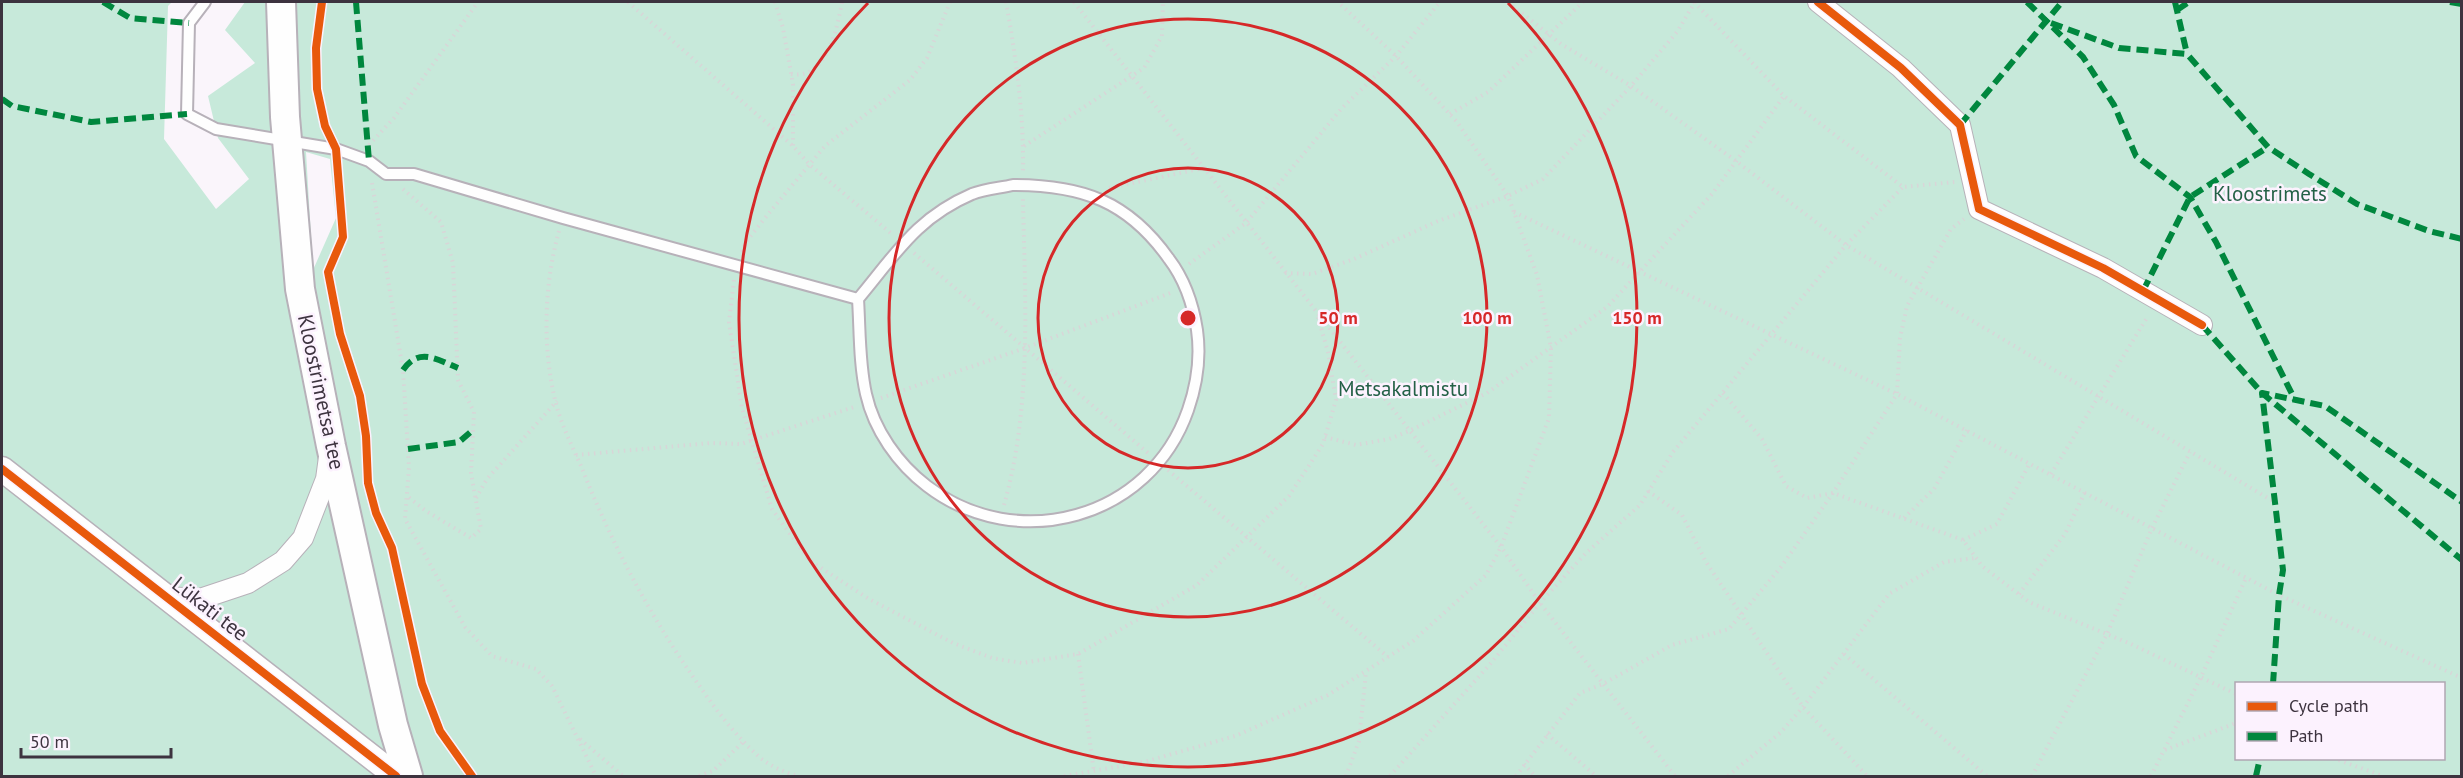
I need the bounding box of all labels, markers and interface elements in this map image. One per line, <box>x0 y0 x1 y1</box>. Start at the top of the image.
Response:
park label: Kloostrimets <box>2213 180 2327 207</box>
text: 50 m <box>1318 306 1358 329</box>
text: 100 m <box>1462 306 1512 329</box>
text: 150 m <box>1612 306 1662 329</box>
centre of rings <box>1178 308 1198 328</box>
street label: Kloostrimetsa tee <box>292 312 351 472</box>
park label: Metsakalmistu <box>1338 375 1468 402</box>
street label: Lükati tee <box>167 571 254 647</box>
legend <box>2235 682 2445 760</box>
text: Cycle path <box>2289 694 2369 717</box>
scale bar <box>21 721 171 759</box>
text: Path <box>2289 724 2323 747</box>
text: 50 m <box>30 730 69 753</box>

